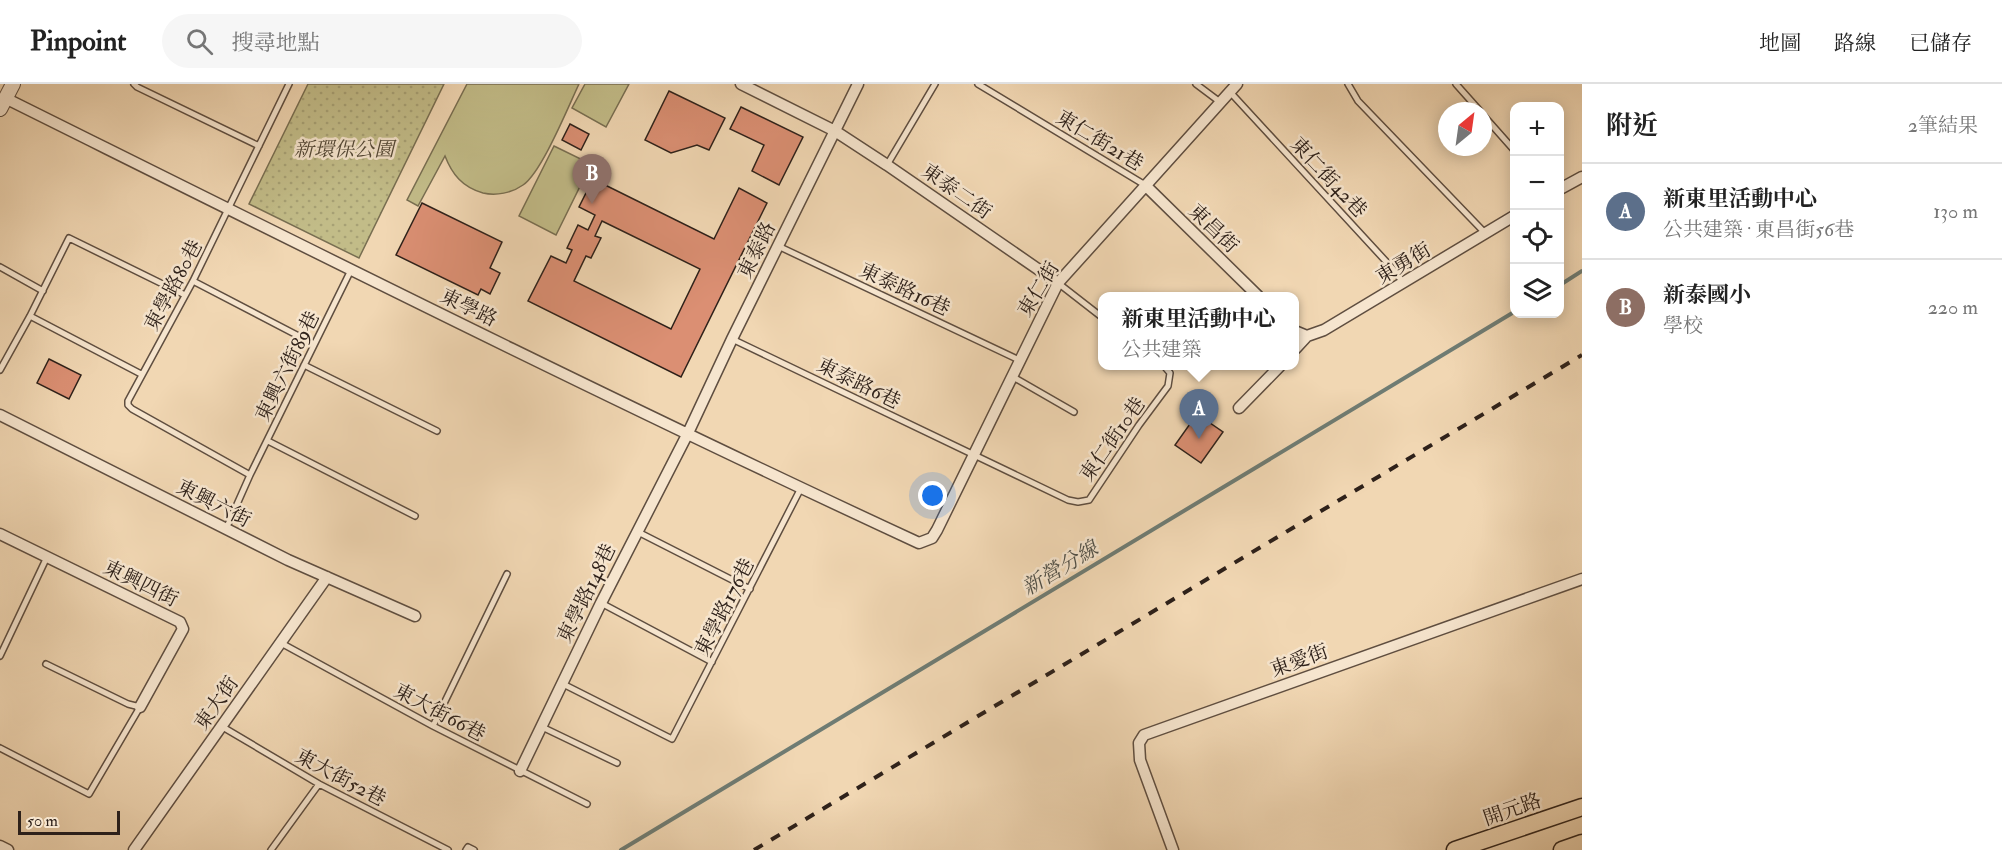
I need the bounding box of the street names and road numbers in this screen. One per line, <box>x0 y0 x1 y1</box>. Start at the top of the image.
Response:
street label: 東仁街21巷 <box>1052 105 1148 176</box>
street label: 東仁街42巷 <box>1285 132 1372 223</box>
street label: 東泰二街 <box>917 158 997 225</box>
street label: 東昌街 <box>1183 199 1244 258</box>
street label: 東泰路 <box>732 218 781 283</box>
street label: 東學路80巷 <box>139 235 208 335</box>
street label: 東勇街 <box>1371 237 1435 290</box>
street label: 東仁街 <box>1012 257 1065 321</box>
street label: 東泰路16巷 <box>855 258 954 321</box>
street label: 東學路 <box>436 283 501 332</box>
street label: 東興六街89巷 <box>250 307 325 425</box>
street label: 東泰路6巷 <box>813 352 905 414</box>
street label: 東仁街10巷 <box>1074 392 1151 486</box>
street label: 東興六街 <box>172 474 255 533</box>
street label: 東學路148巷 <box>552 540 621 647</box>
street label: 東學路176巷 <box>689 554 760 660</box>
street label: 東興四街 <box>99 555 182 612</box>
street label: 東愛街 <box>1267 638 1332 682</box>
street label: 東大街 <box>189 672 244 735</box>
street label: 東大街66巷 <box>390 678 490 747</box>
street label: 東大街52巷 <box>291 743 390 812</box>
street label: 開元路 <box>1480 788 1545 831</box>

